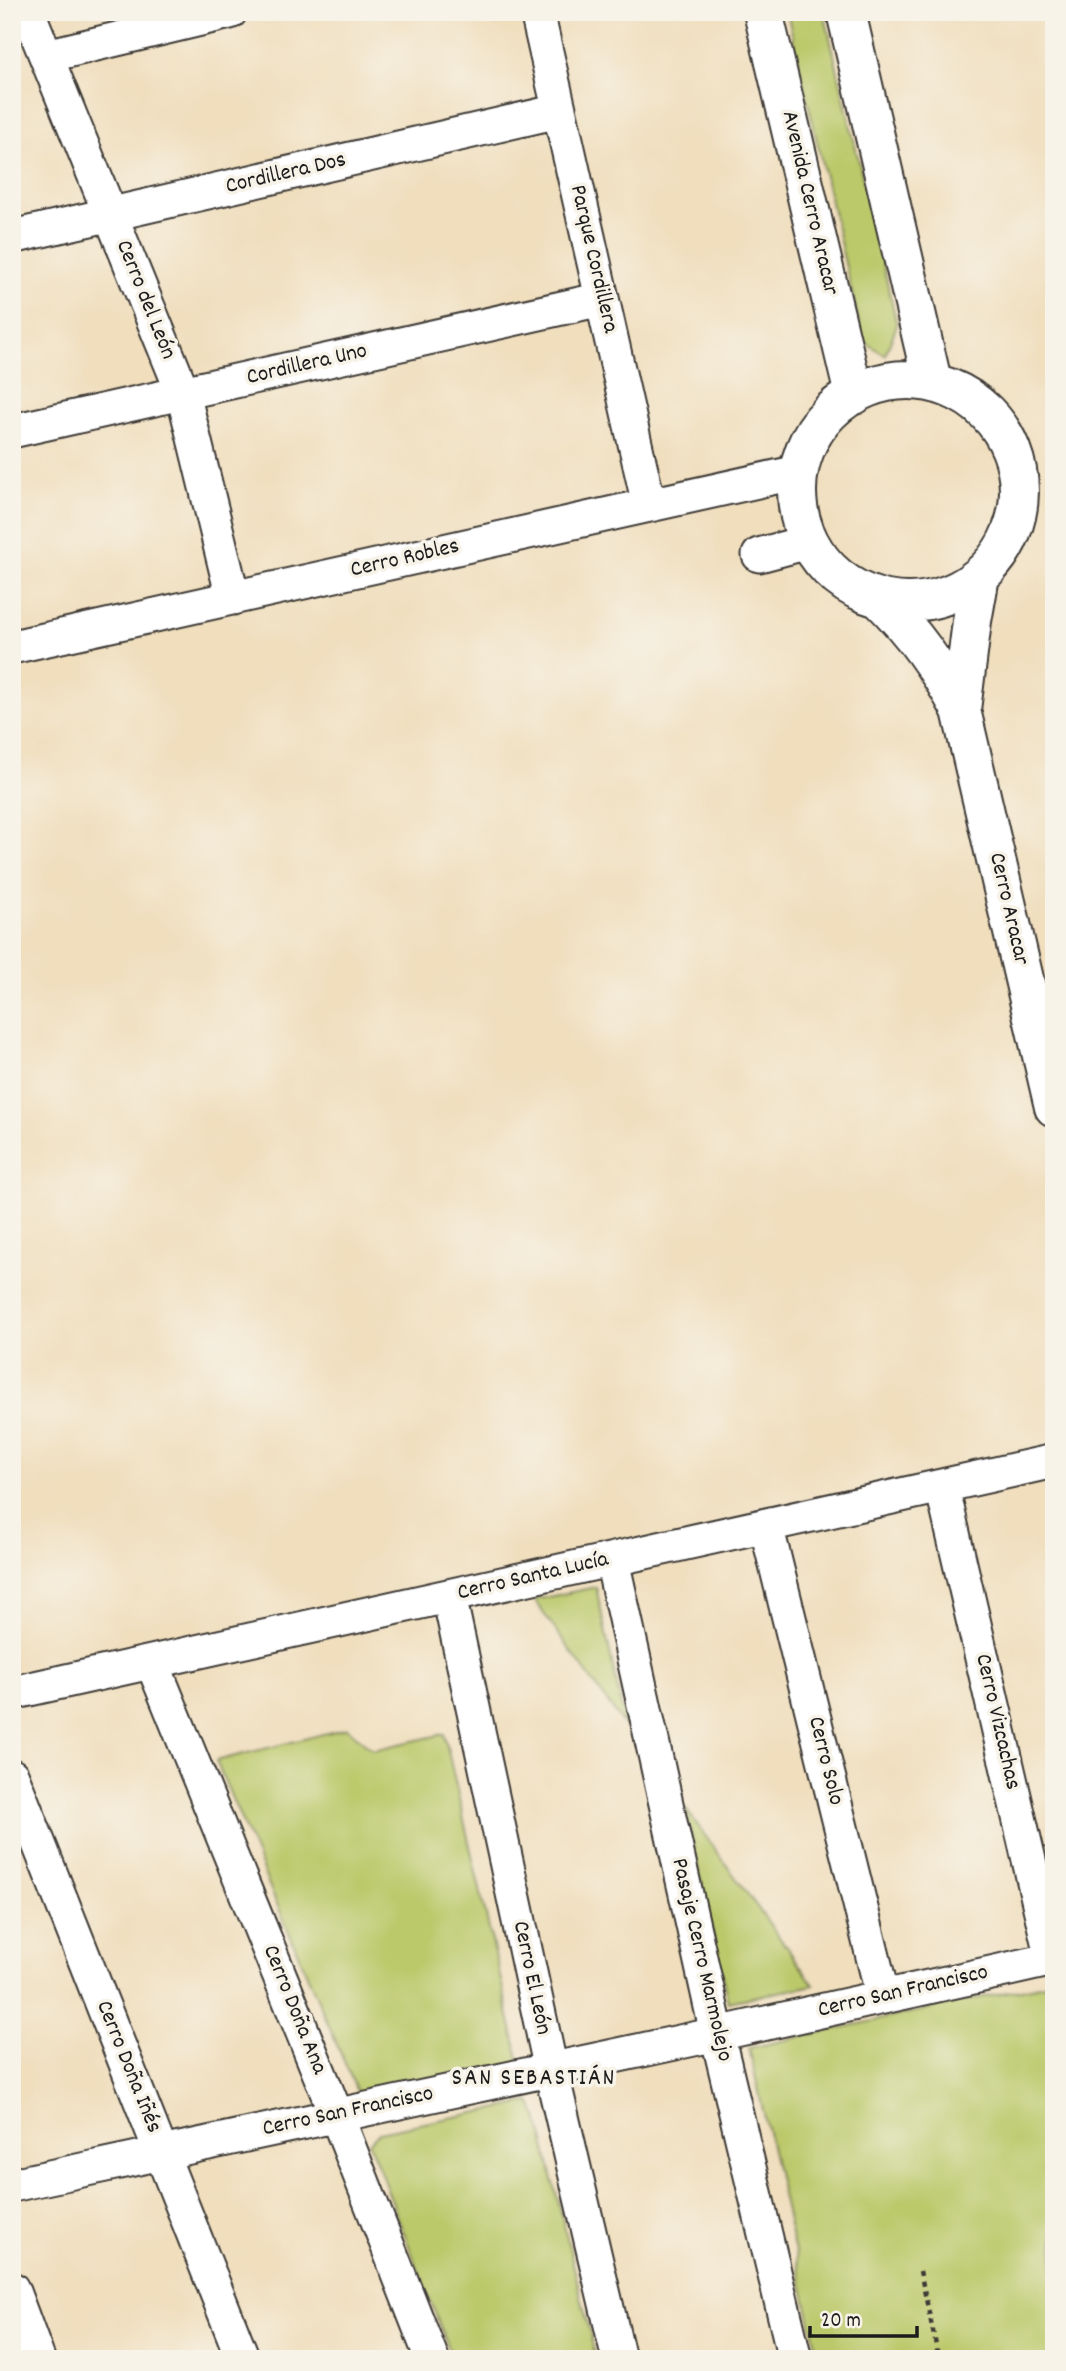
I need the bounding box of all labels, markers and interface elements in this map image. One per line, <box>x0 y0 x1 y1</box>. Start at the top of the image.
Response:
street label: Avenida Cerro Aracar <box>772 107 846 299</box>
street label: Cordillera Dos <box>223 144 349 204</box>
street label: Parque Cordillera <box>560 182 626 337</box>
street label: Cerro del León <box>106 235 184 365</box>
street label: Cordillera Uno <box>243 335 371 395</box>
street label: Cerro Robles <box>347 530 463 588</box>
street label: Cerro Aracar <box>979 850 1037 969</box>
street label: Cerro Santa Lucía <box>454 1543 613 1610</box>
street label: Cerro Vizcachas <box>965 1651 1029 1793</box>
street label: Cerro Solo <box>798 1713 852 1809</box>
street label: Pasaje Cerro Marmolejo <box>662 1855 740 2065</box>
street label: Cerro El León <box>503 1918 559 2038</box>
street label: Cerro Doña Ana <box>253 1940 335 2081</box>
street label: Cerro San Francisco <box>815 1956 991 2028</box>
street label: Cerro Doña Iñés <box>86 1996 170 2138</box>
district label: SAN SEBASTIÁN <box>452 2062 616 2096</box>
street label: Cerro San Francisco <box>260 2078 436 2146</box>
scale bar <box>810 2294 917 2338</box>
text: 20 m <box>821 2307 861 2337</box>

